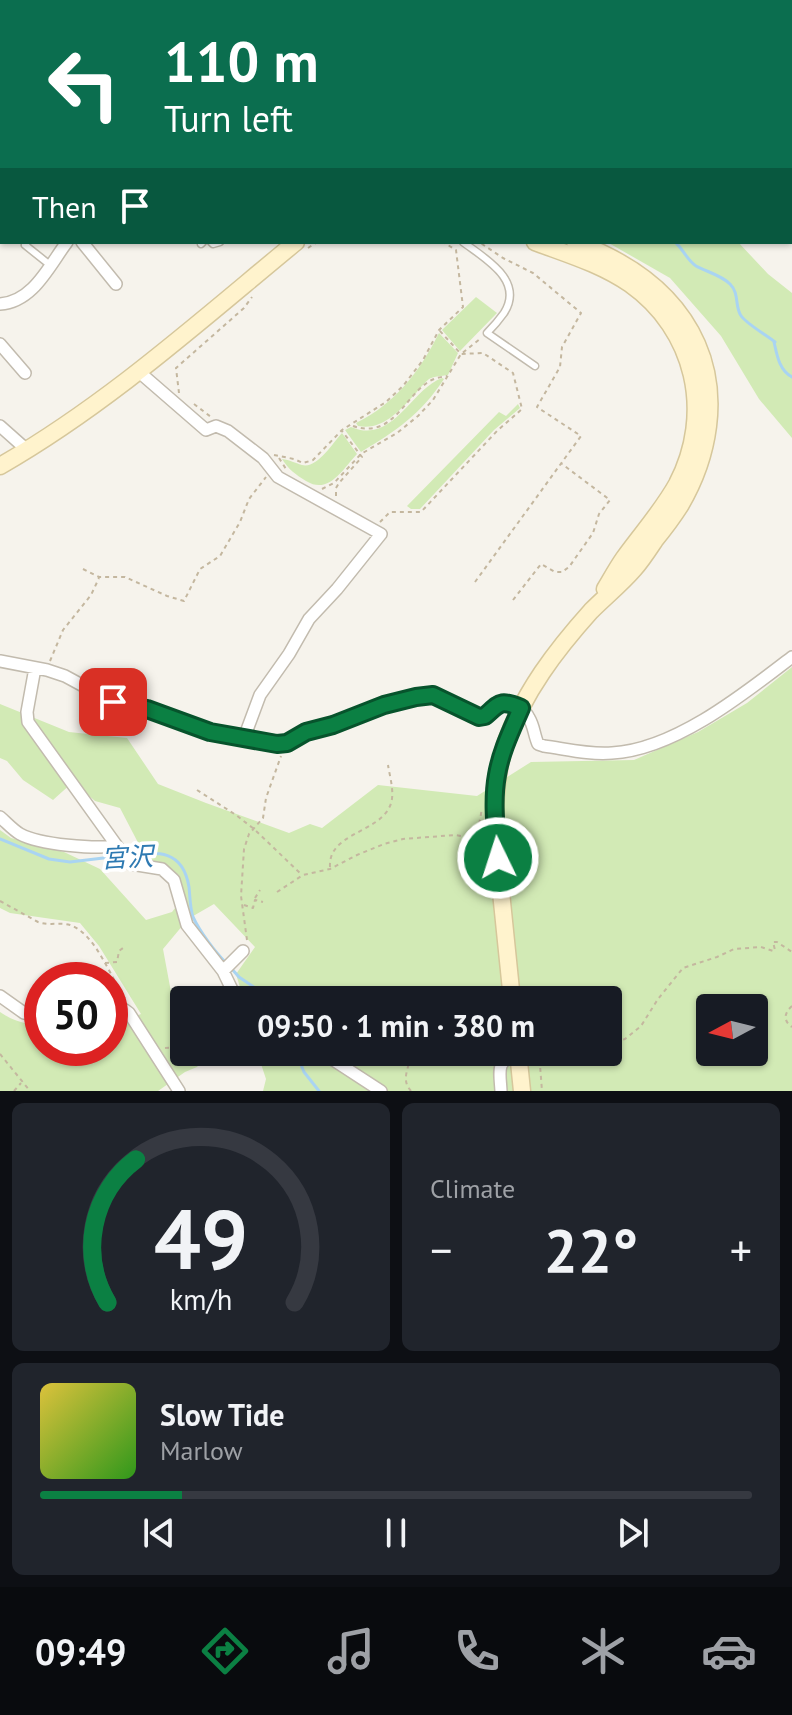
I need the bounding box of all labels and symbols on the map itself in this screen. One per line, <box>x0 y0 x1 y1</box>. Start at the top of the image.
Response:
pin <box>79 668 147 736</box>
position arrow <box>456 816 540 900</box>
water label: 宮沢 <box>100 839 157 875</box>
speed limit sign: 50 <box>24 962 128 1066</box>
north arrow <box>696 994 768 1066</box>

